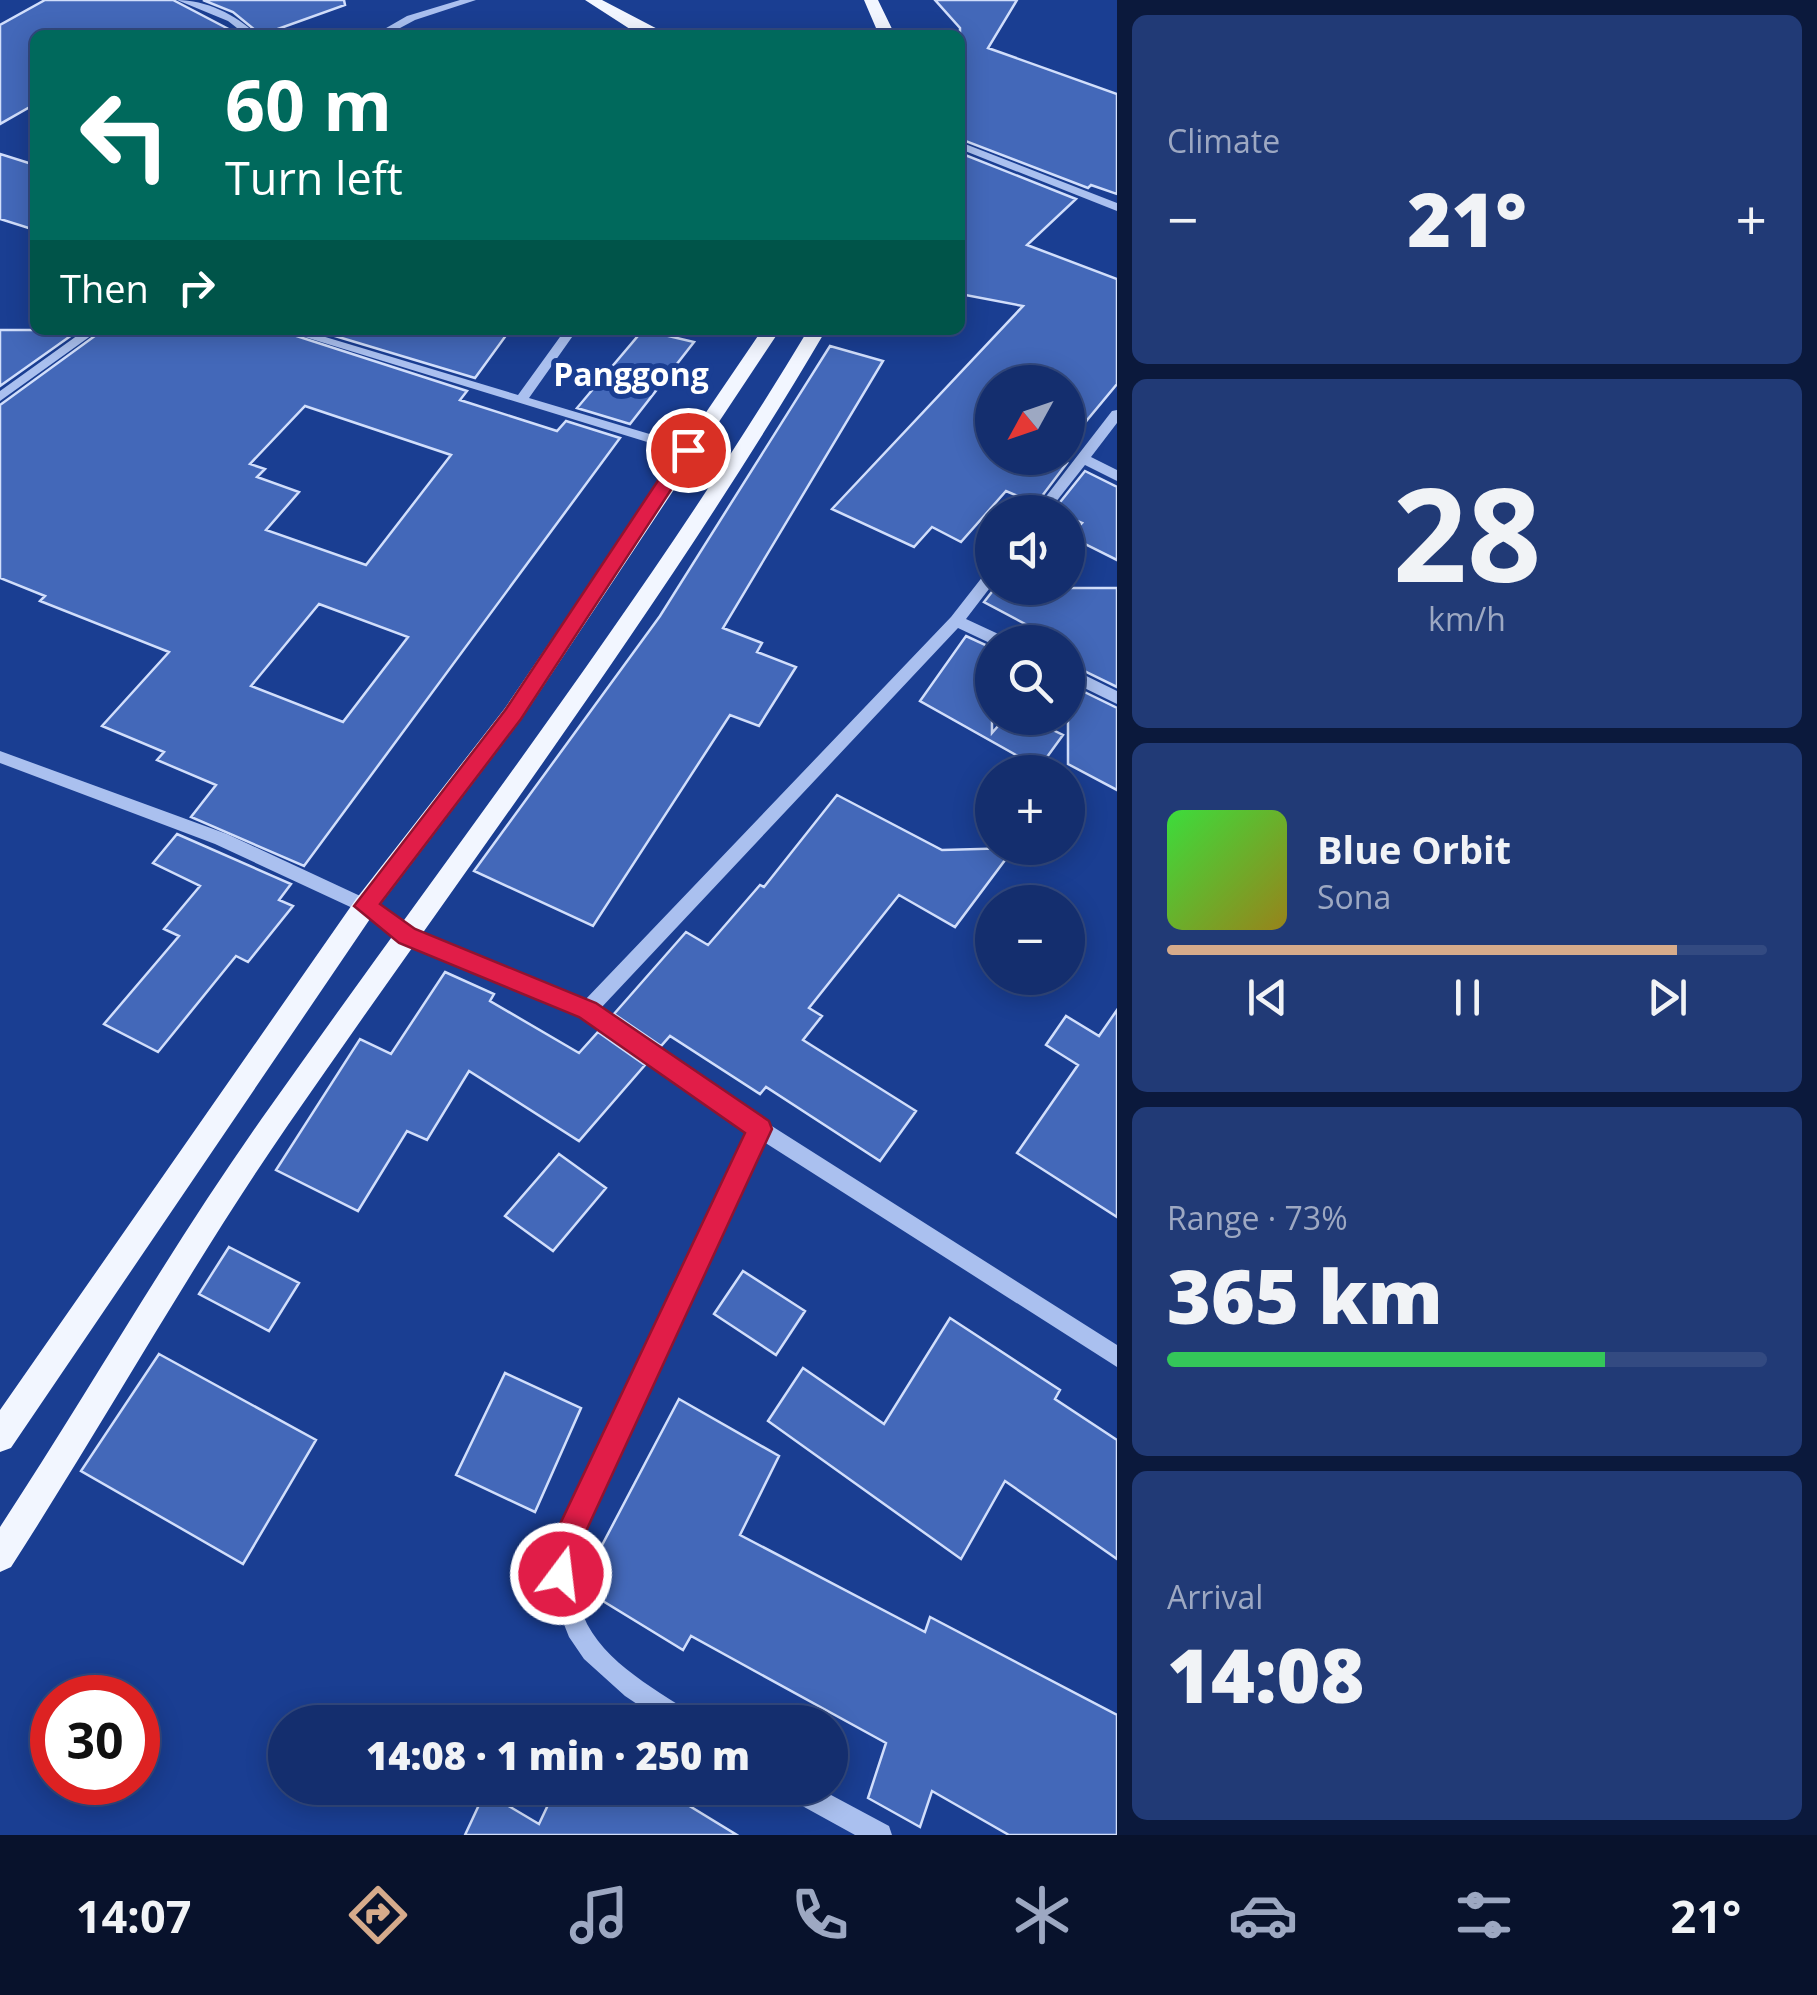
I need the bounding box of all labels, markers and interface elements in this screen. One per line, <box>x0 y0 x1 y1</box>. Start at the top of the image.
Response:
text: 60 m <box>225 56 392 152</box>
icon: left <box>60 70 190 200</box>
text: Climate <box>1167 119 1280 162</box>
text: Turn left <box>225 147 403 208</box>
text: 21° <box>1407 167 1527 269</box>
text: − <box>1167 181 1198 256</box>
text: + <box>1736 181 1767 256</box>
icon: right <box>169 260 224 315</box>
text: Then <box>60 262 149 314</box>
district label: Panggong <box>553 352 709 395</box>
north arrow <box>975 365 1085 475</box>
map controls <box>975 365 1085 995</box>
pin <box>646 408 731 493</box>
icon: arrive <box>661 423 716 478</box>
text: 28 <box>1393 443 1541 620</box>
button: sound <box>975 495 1085 605</box>
text: km/h <box>1428 597 1506 640</box>
button: search <box>975 625 1085 735</box>
button: + <box>975 755 1085 865</box>
text: Blue Orbit <box>1317 823 1511 875</box>
text: Sona <box>1317 875 1391 918</box>
button: − <box>975 885 1085 995</box>
icon: previous <box>1240 970 1295 1025</box>
icon: pause <box>1440 970 1495 1025</box>
icon: next <box>1640 970 1695 1025</box>
text: Range · 73% <box>1167 1196 1348 1239</box>
text: 365 km <box>1167 1244 1443 1346</box>
position arrow <box>509 1522 613 1626</box>
text: Arrival <box>1167 1575 1263 1618</box>
text: 14:08 <box>1167 1623 1364 1725</box>
speed limit sign: 30 <box>30 1675 160 1805</box>
text: 14:08 · 1 min · 250 m <box>366 1729 750 1781</box>
icon: directions <box>343 1880 413 1950</box>
icon: music <box>564 1880 634 1950</box>
icon: phone <box>785 1880 855 1950</box>
icon: climate <box>1007 1880 1077 1950</box>
icon: car <box>1228 1880 1298 1950</box>
icon: filters <box>1449 1880 1519 1950</box>
text: 14:07 <box>76 1885 191 1946</box>
text: 21° <box>1671 1885 1741 1946</box>

